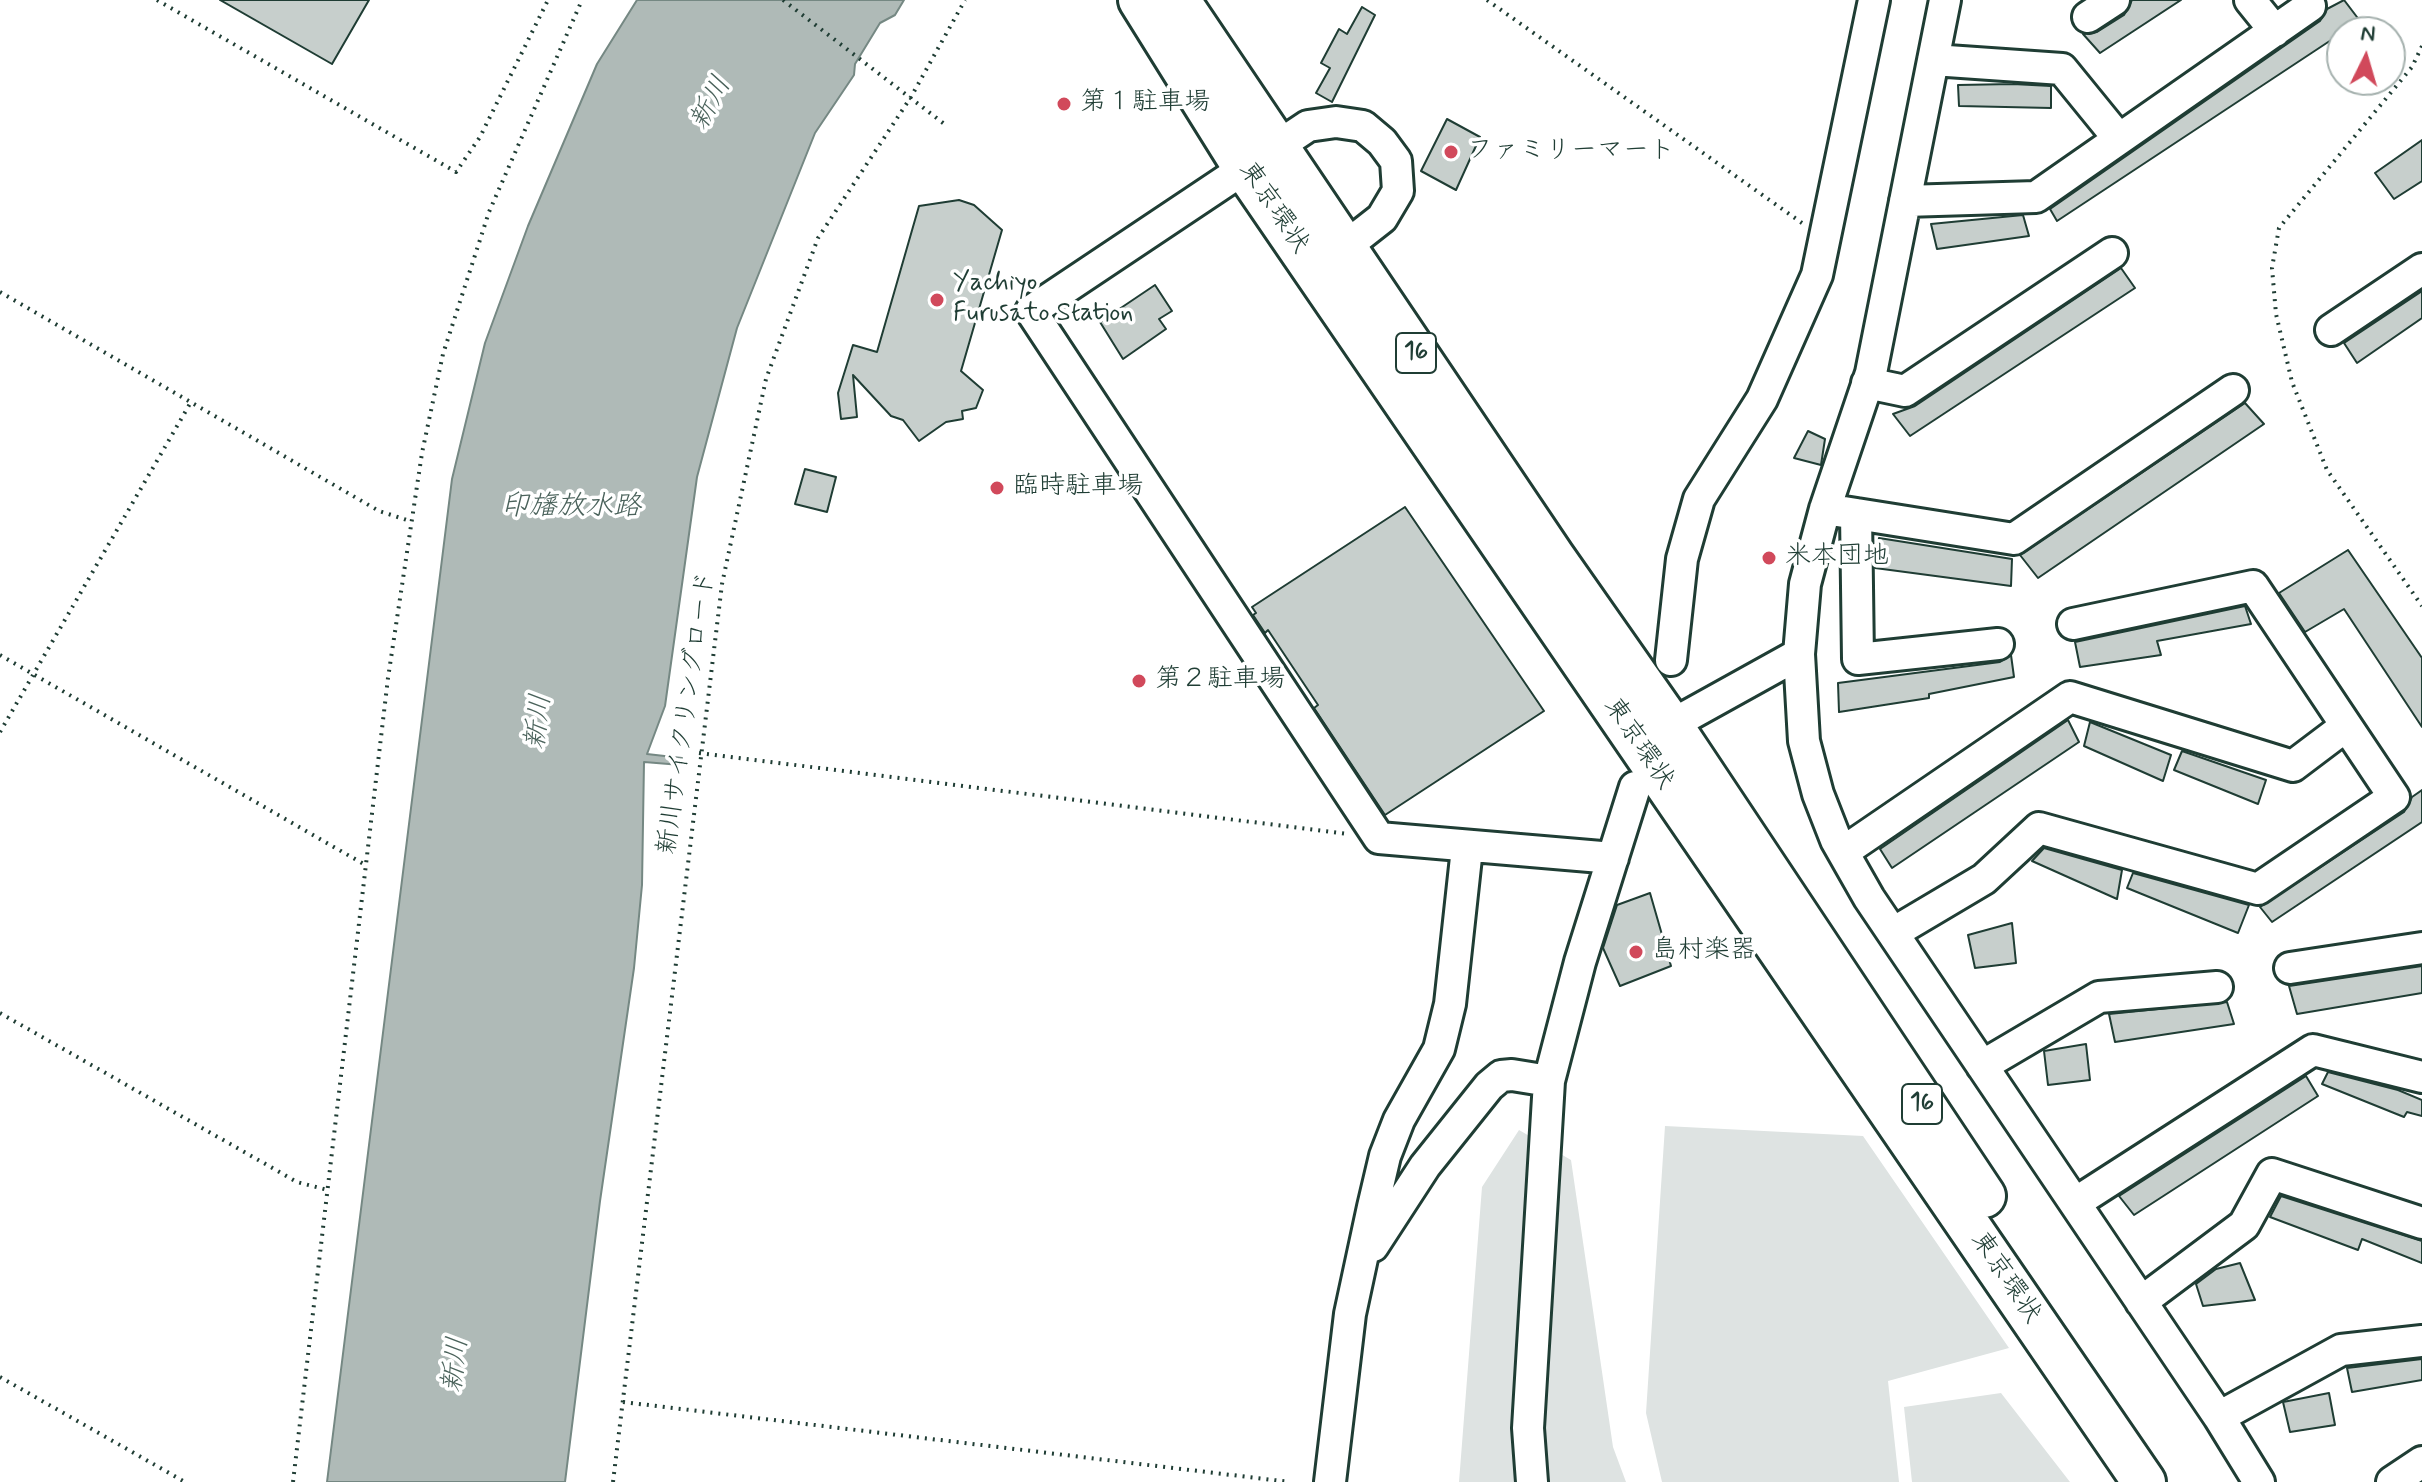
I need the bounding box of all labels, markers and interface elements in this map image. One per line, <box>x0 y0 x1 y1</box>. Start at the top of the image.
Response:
north arrow <box>2326 16 2406 96</box>
text: N <box>2359 19 2376 49</box>
water label: 新川 <box>684 71 740 137</box>
place label: 第１駐車場 <box>1080 88 1210 120</box>
marker: 第１駐車場 <box>1055 95 1073 113</box>
place label: ファミリーマート <box>1467 136 1675 168</box>
marker: ファミリーマート <box>1442 143 1460 161</box>
street label: 東京環状 <box>1231 156 1315 260</box>
place label: Yachiyo Furusato Station <box>953 269 1133 330</box>
marker: Yachiyo Furusato Station <box>928 291 946 309</box>
road number: 16 <box>1396 333 1436 373</box>
place label: 臨時駐車場 <box>1013 472 1143 504</box>
marker: 臨時駐車場 <box>988 479 1006 497</box>
water label: 印旛放水路 <box>501 491 641 525</box>
place label: 米本団地 <box>1785 542 1889 574</box>
marker: 米本団地 <box>1760 549 1778 567</box>
street label: 新川サイクリングロード <box>653 569 723 857</box>
place label: 第２駐車場 <box>1155 665 1285 697</box>
marker: 第２駐車場 <box>1130 672 1148 690</box>
water label: 新川 <box>520 692 560 752</box>
street label: 東京環状 <box>1596 692 1680 796</box>
place label: 島村楽器 <box>1652 936 1756 968</box>
marker: 島村楽器 <box>1627 943 1645 961</box>
road number: 16 <box>1902 1084 1942 1124</box>
street label: 東京環状 <box>1963 1226 2047 1330</box>
water label: 新川 <box>437 1335 477 1395</box>

